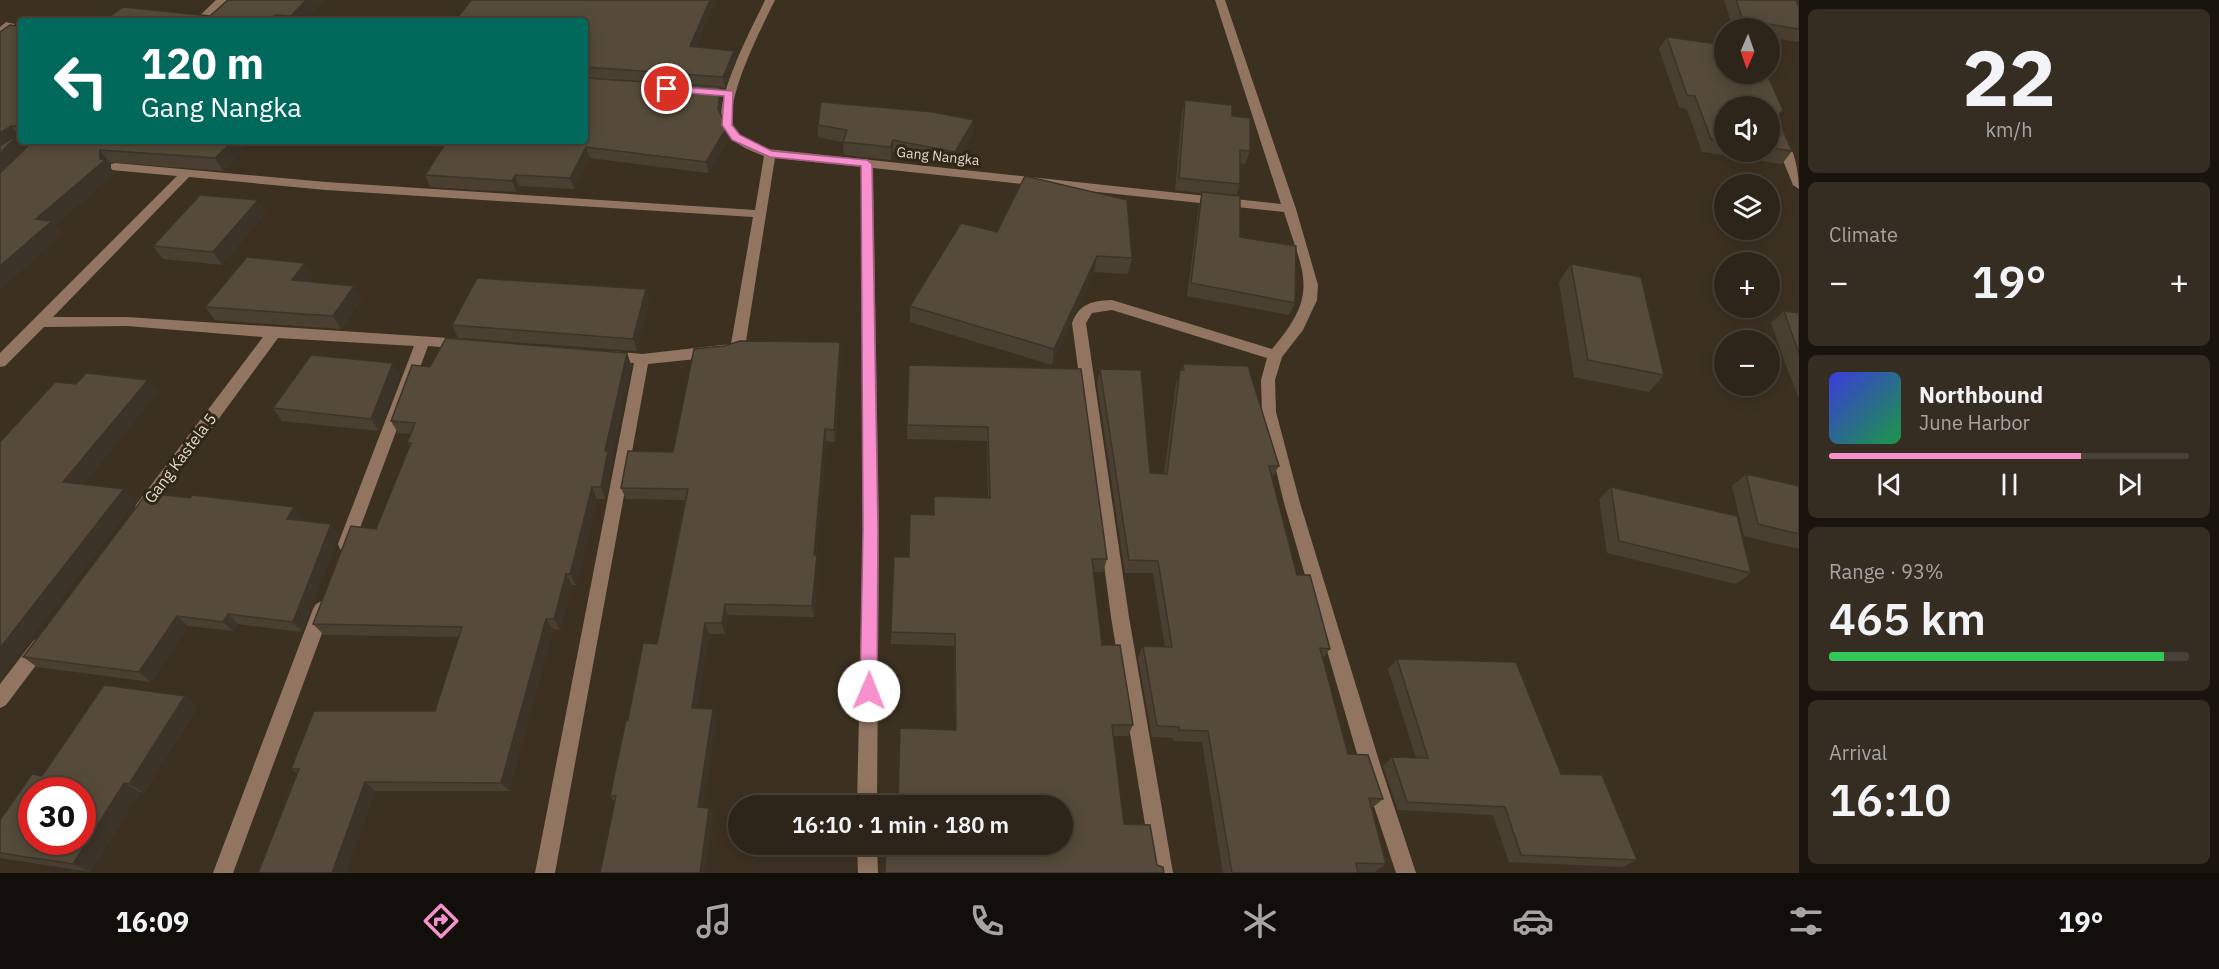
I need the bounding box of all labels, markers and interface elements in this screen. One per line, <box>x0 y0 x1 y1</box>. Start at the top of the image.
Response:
north arrow <box>1714 18 1780 84</box>
map controls <box>1714 18 1780 396</box>
text: 22 <box>1962 26 2056 127</box>
text: 120 m <box>141 36 264 91</box>
icon: left <box>42 42 120 120</box>
pin <box>641 63 692 114</box>
icon: arrive <box>650 72 683 105</box>
text: Gang Nangka <box>141 89 302 124</box>
button: sound <box>1714 96 1780 162</box>
text: km/h <box>1985 116 2033 143</box>
street label: Gang Nangka <box>896 143 981 169</box>
button: layers <box>1714 174 1780 240</box>
text: Climate <box>1829 221 1898 248</box>
button: + <box>1714 252 1780 318</box>
text: 19° <box>1971 252 2047 310</box>
text: − <box>1829 260 1849 303</box>
text: + <box>2169 260 2189 303</box>
button: − <box>1714 330 1780 396</box>
text: Northbound <box>1919 380 2043 409</box>
street label: Gang Kastela 5 <box>140 409 220 507</box>
text: June Harbor <box>1919 409 2030 436</box>
icon: previous <box>1873 468 1906 501</box>
icon: pause <box>1993 468 2026 501</box>
icon: next <box>2113 468 2146 501</box>
text: Range · 93% <box>1829 558 1944 585</box>
text: 465 km <box>1829 589 1986 647</box>
position arrow <box>837 659 901 723</box>
text: Arrival <box>1829 739 1887 766</box>
text: 16:10 <box>1829 770 1951 828</box>
speed limit sign: 30 <box>18 777 96 855</box>
text: 16:10 · 1 min · 180 m <box>792 810 1009 839</box>
icon: directions <box>420 900 462 942</box>
icon: music <box>693 900 735 942</box>
icon: phone <box>966 900 1008 942</box>
icon: climate <box>1239 900 1281 942</box>
icon: car <box>1512 900 1554 942</box>
icon: filters <box>1785 900 1827 942</box>
text: 16:09 <box>116 904 189 939</box>
text: 19° <box>2058 904 2103 939</box>

